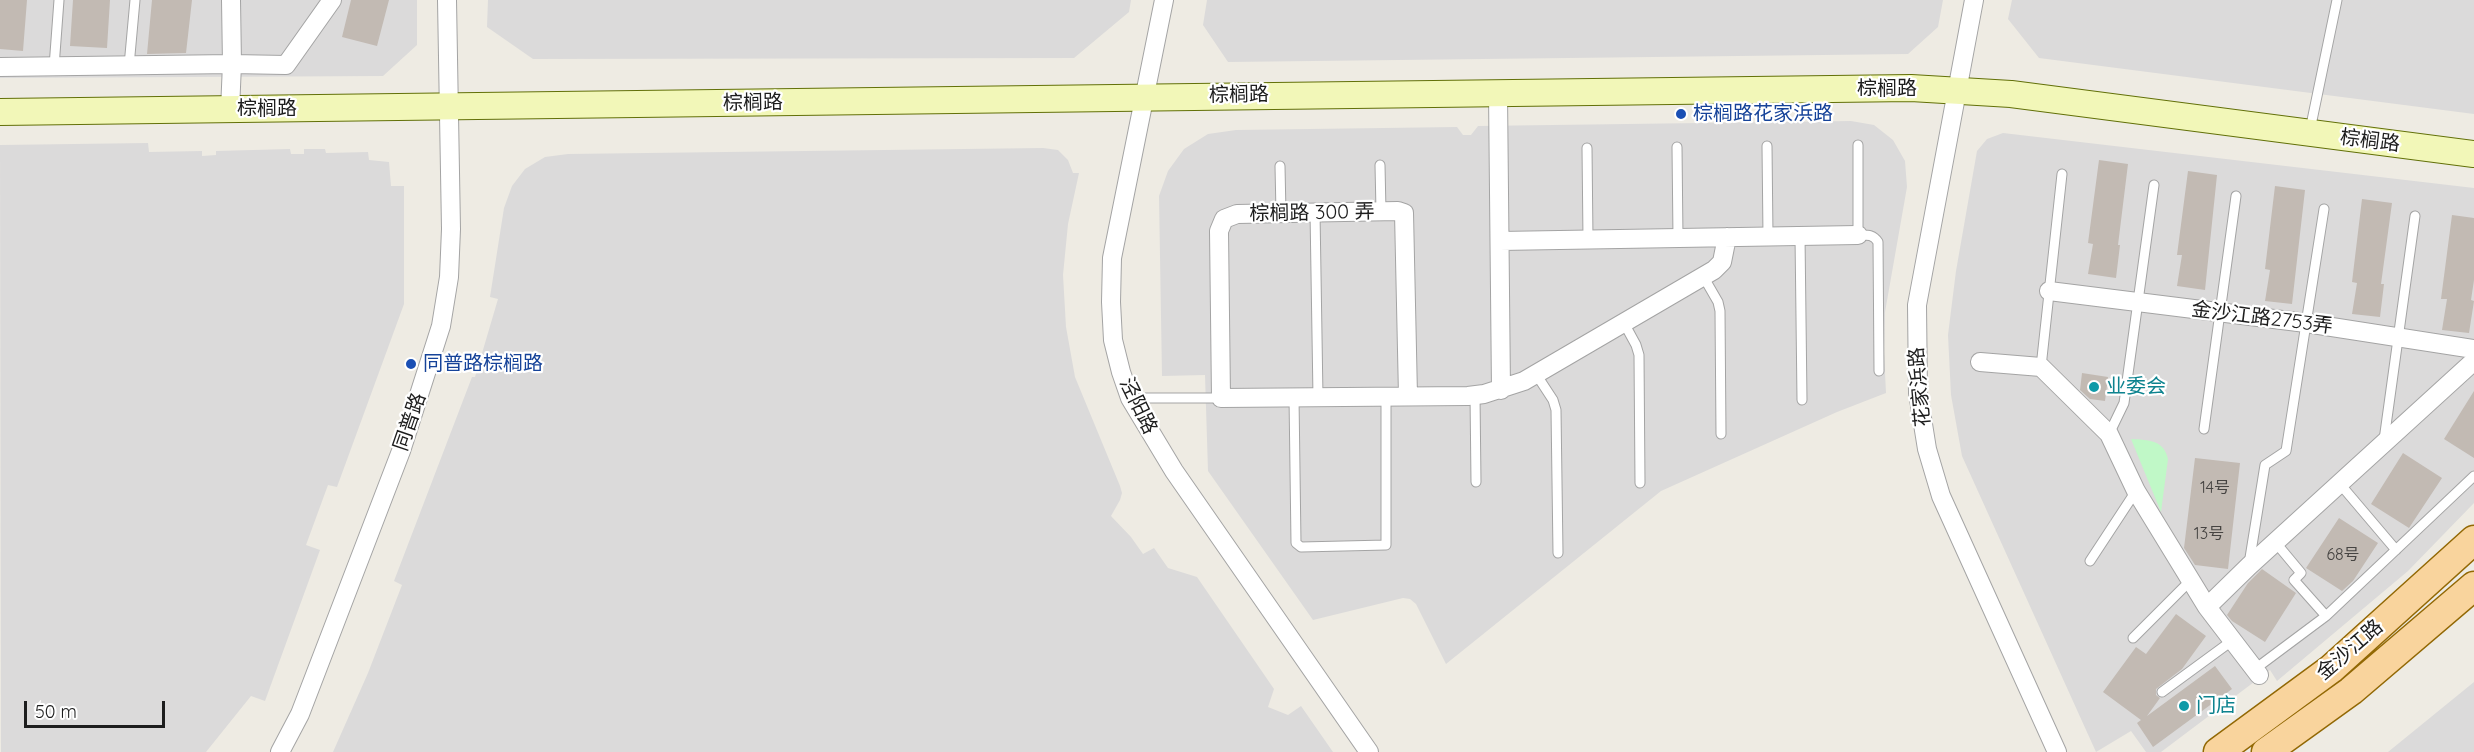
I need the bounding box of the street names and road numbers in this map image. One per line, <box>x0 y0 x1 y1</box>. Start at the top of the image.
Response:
street label: 棕榈路 <box>1857 77 1917 101</box>
street label: 棕榈路 <box>1209 82 1269 108</box>
street label: 棕榈路 <box>723 90 783 116</box>
street label: 棕榈路 <box>237 97 297 121</box>
street label: 棕榈路 <box>2339 125 2401 157</box>
street label: 棕榈路 300 弄 <box>1249 200 1375 226</box>
street label: 金沙江路2753弄 <box>2190 297 2334 339</box>
street label: 花家浜路 <box>1905 346 1935 428</box>
street label: 泾阳路 <box>1114 374 1162 438</box>
street label: 同普路 <box>389 390 431 454</box>
street label: 金沙江路 <box>2312 615 2388 685</box>

